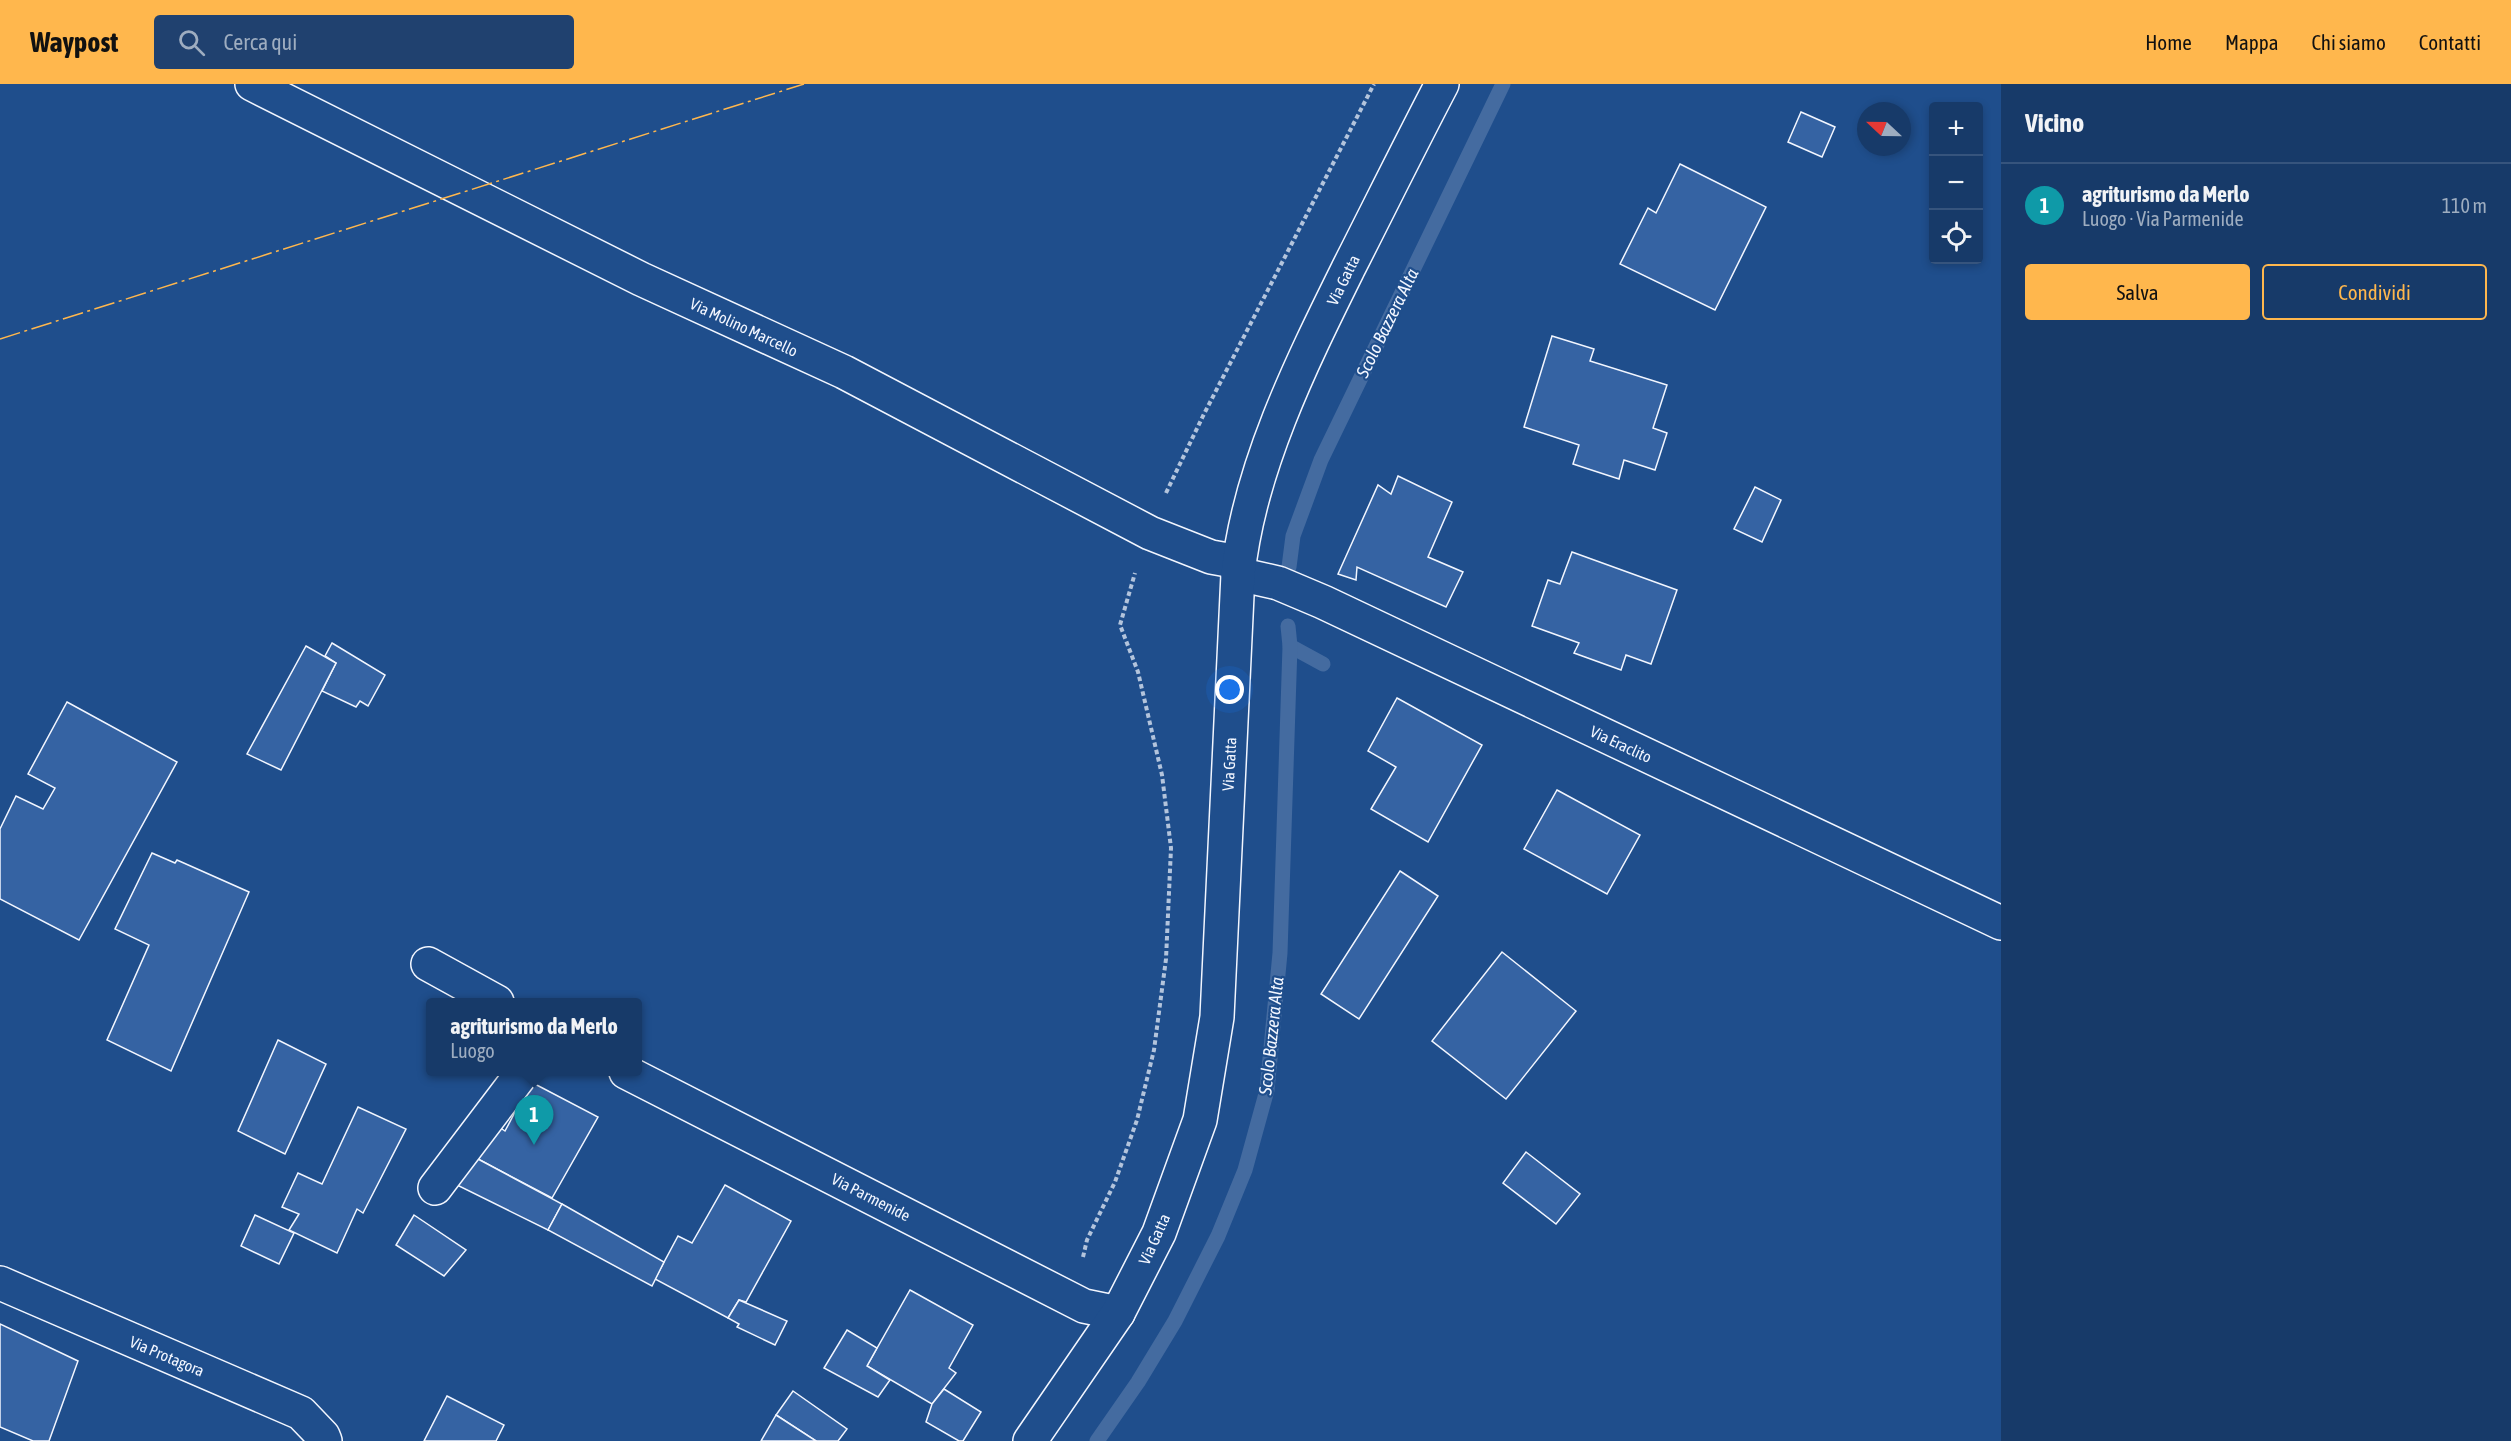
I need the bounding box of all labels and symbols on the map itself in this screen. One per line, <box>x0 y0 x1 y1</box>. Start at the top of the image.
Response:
north arrow <box>1857 102 1911 156</box>
street label: Via Gatta <box>1323 252 1363 308</box>
water label: Scolo Bazzera Alta <box>1351 265 1423 382</box>
street label: Via Molino Marcello <box>687 294 801 360</box>
your location <box>1215 675 1244 704</box>
street label: Via Eraclito <box>1587 722 1655 766</box>
street label: Via Gatta <box>1219 737 1239 791</box>
water label: Scolo Bazzera Alta <box>1254 975 1288 1097</box>
pin: 1 <box>514 1096 554 1145</box>
street label: Via Parmenide <box>829 1169 913 1225</box>
street label: Via Gatta <box>1135 1211 1173 1267</box>
street label: Via Protagora <box>127 1332 207 1381</box>

